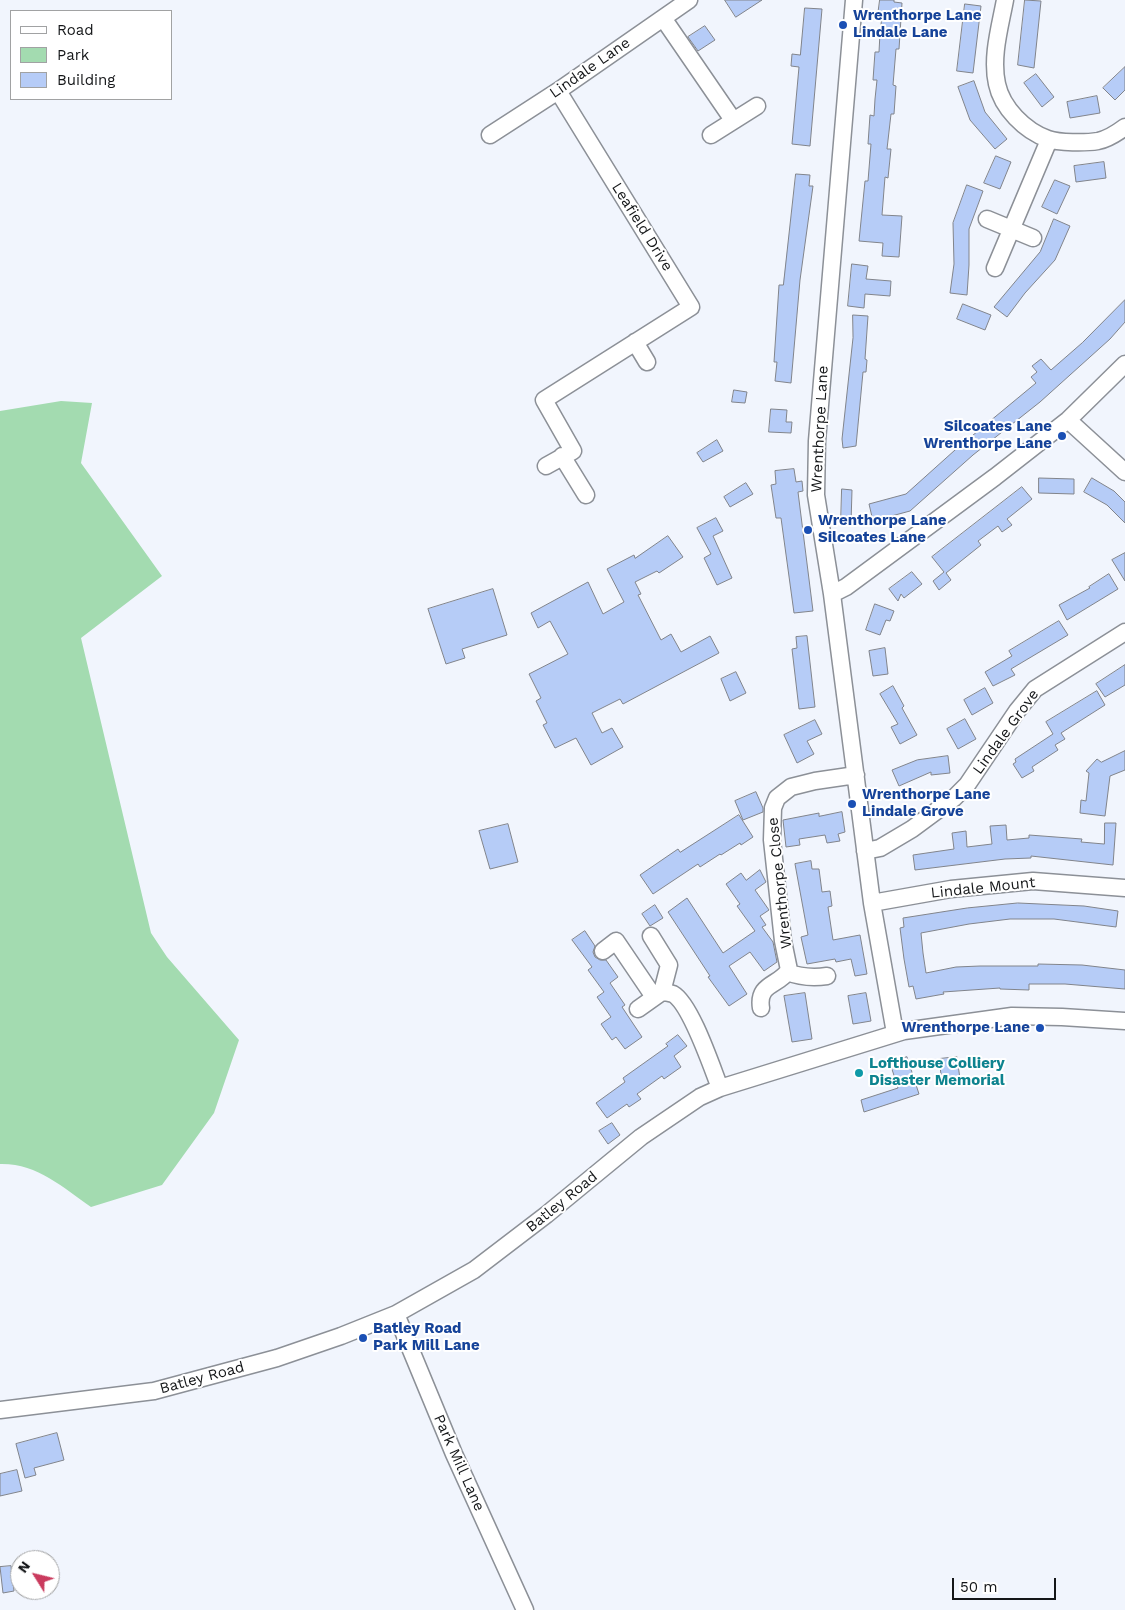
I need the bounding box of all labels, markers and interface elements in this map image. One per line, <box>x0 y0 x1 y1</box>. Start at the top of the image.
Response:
place label: Wrenthorpe Lane Lindale Lane <box>853 7 981 42</box>
legend <box>10 10 172 100</box>
marker: Wrenthorpe Lane Lindale Lane <box>837 19 849 31</box>
text: Road <box>57 21 94 39</box>
street label: Lindale Lane <box>546 34 634 102</box>
text: Park <box>57 46 89 64</box>
text: Building <box>57 71 115 89</box>
street label: Leafield Drive <box>608 180 676 274</box>
street label: Wrenthorpe Lane <box>808 365 832 493</box>
place label: Silcoates Lane Wrenthorpe Lane <box>924 418 1052 453</box>
marker: Silcoates Lane Wrenthorpe Lane <box>1056 430 1068 442</box>
place label: Wrenthorpe Lane Silcoates Lane <box>818 512 946 547</box>
marker: Wrenthorpe Lane Silcoates Lane <box>802 524 814 536</box>
street label: Lindale Grove <box>969 686 1043 778</box>
place label: Wrenthorpe Lane Lindale Grove <box>862 786 990 821</box>
marker: Wrenthorpe Lane Lindale Grove <box>846 798 858 810</box>
street label: Wrenthorpe Close <box>764 816 796 950</box>
street label: Lindale Mount <box>930 874 1036 902</box>
place label: Wrenthorpe Lane <box>902 1019 1030 1037</box>
marker: Wrenthorpe Lane <box>1034 1022 1046 1034</box>
place label: Lofthouse Colliery Disaster Memorial <box>869 1055 1005 1090</box>
marker: Lofthouse Colliery Disaster Memorial <box>853 1067 865 1079</box>
street label: Batley Road <box>523 1168 601 1236</box>
place label: Batley Road Park Mill Lane <box>373 1320 480 1355</box>
marker: Batley Road Park Mill Lane <box>357 1332 369 1344</box>
street label: Batley Road <box>158 1358 246 1398</box>
street label: Park Mill Lane <box>430 1412 488 1514</box>
north arrow <box>10 1550 60 1600</box>
text: N <box>14 1558 33 1576</box>
scale bar <box>955 1568 1059 1600</box>
text: 50 m <box>960 1578 997 1596</box>

